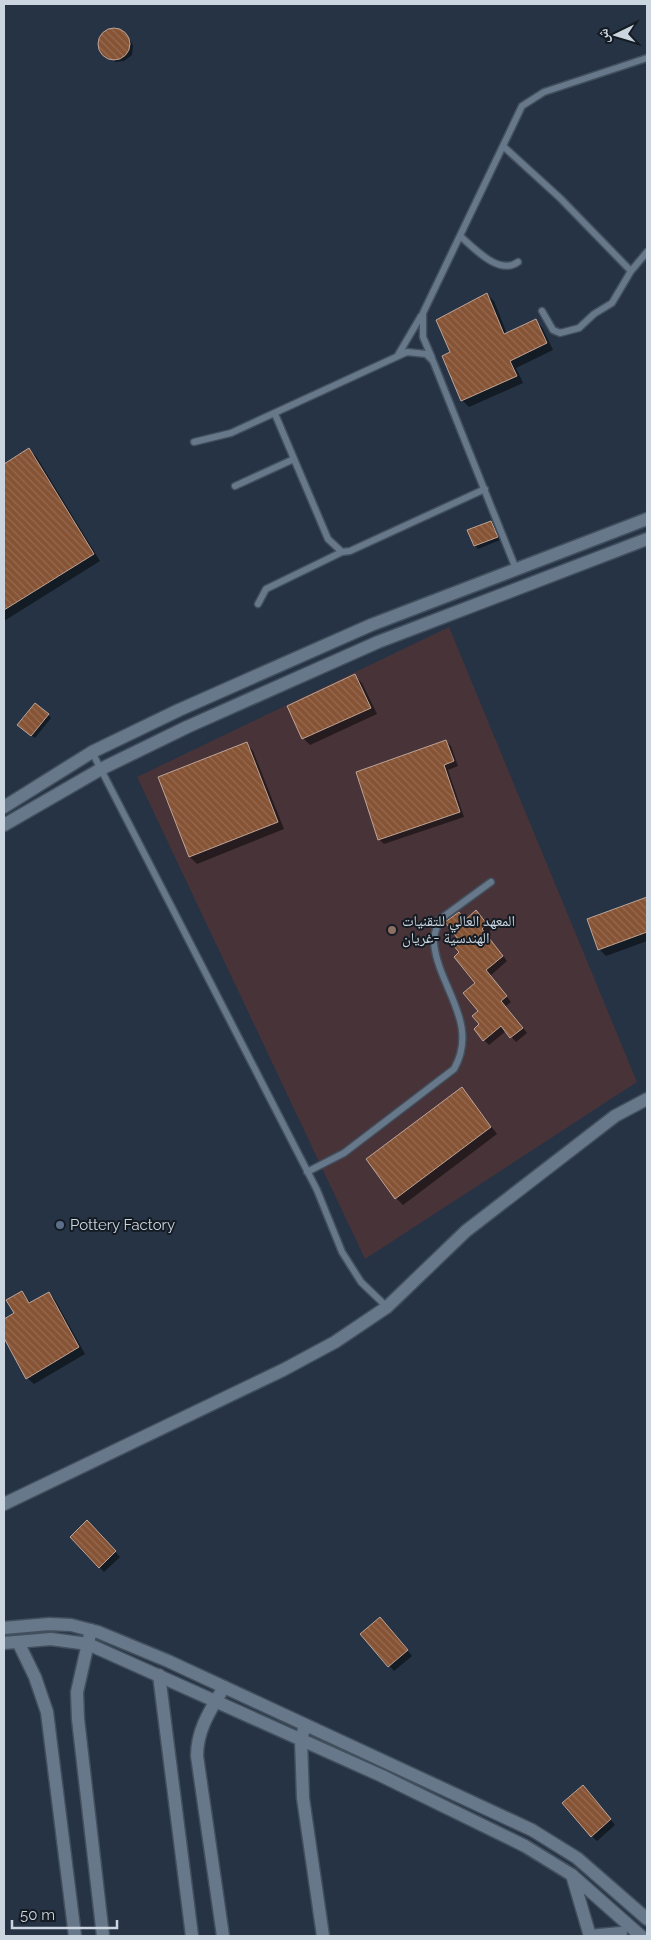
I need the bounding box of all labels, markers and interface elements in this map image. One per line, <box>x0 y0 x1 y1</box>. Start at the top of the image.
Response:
north arrow <box>591 10 641 60</box>
text: ش <box>594 28 613 44</box>
place label: المعهد العالي للتقنيات الهندسية -غريان <box>402 912 515 948</box>
marker: المعهد العالي للتقنيات الهندسية -غريان <box>386 924 398 936</box>
place label: Pottery Factory <box>70 1216 175 1234</box>
marker: Pottery Factory <box>54 1219 66 1231</box>
scale bar <box>12 1898 118 1930</box>
text: 50 m <box>20 1906 55 1924</box>

